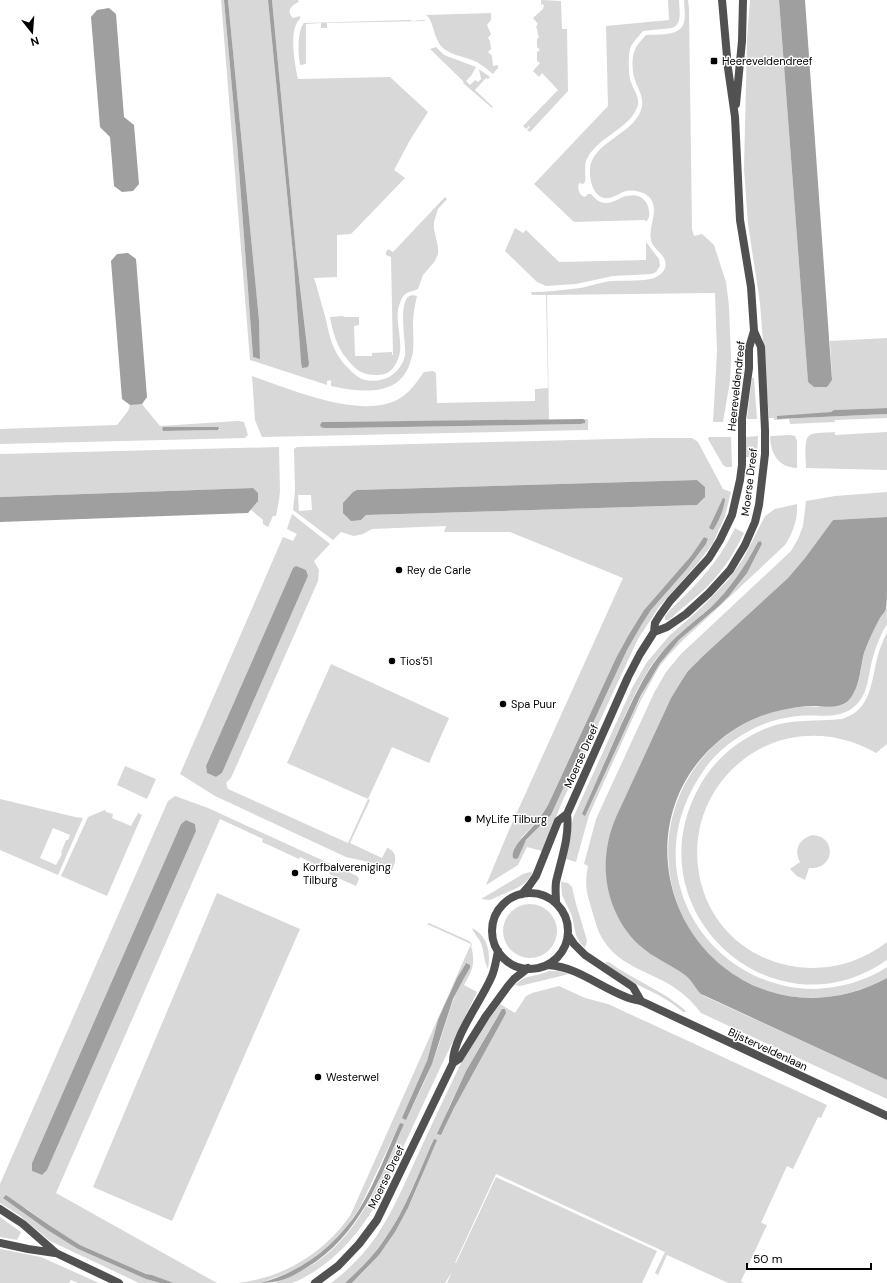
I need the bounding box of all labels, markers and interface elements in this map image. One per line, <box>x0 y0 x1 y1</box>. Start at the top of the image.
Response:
north arrow <box>12 12 52 52</box>
text: N <box>29 34 41 49</box>
place label: Heereveldendreef <box>722 54 813 68</box>
marker: Heereveldendreef <box>709 56 719 66</box>
street label: Heereveldendreef <box>724 340 748 432</box>
street label: Moerse Dreef <box>738 447 760 517</box>
place label: Rey de Carle <box>407 563 471 577</box>
marker: Rey de Carle <box>394 565 404 575</box>
place label: Tios'51 <box>400 654 432 668</box>
marker: Tios'51 <box>387 656 397 666</box>
place label: Spa Puur <box>511 697 556 711</box>
marker: Spa Puur <box>498 699 508 709</box>
street label: Moerse Dreef <box>561 722 601 790</box>
place label: MyLife Tilburg <box>476 812 547 826</box>
marker: MyLife Tilburg <box>463 814 473 824</box>
place label: Korfbalvereniging Tilburg <box>303 860 391 887</box>
marker: Korfbalvereniging Tilburg <box>290 868 300 878</box>
street label: Bijsterveldenlaan <box>726 1024 810 1074</box>
place label: Westerwel <box>326 1070 379 1084</box>
marker: Westerwel <box>313 1072 323 1082</box>
street label: Moerse Dreef <box>365 1143 407 1211</box>
scale bar <box>747 1245 871 1271</box>
text: 50 m <box>753 1251 782 1267</box>

